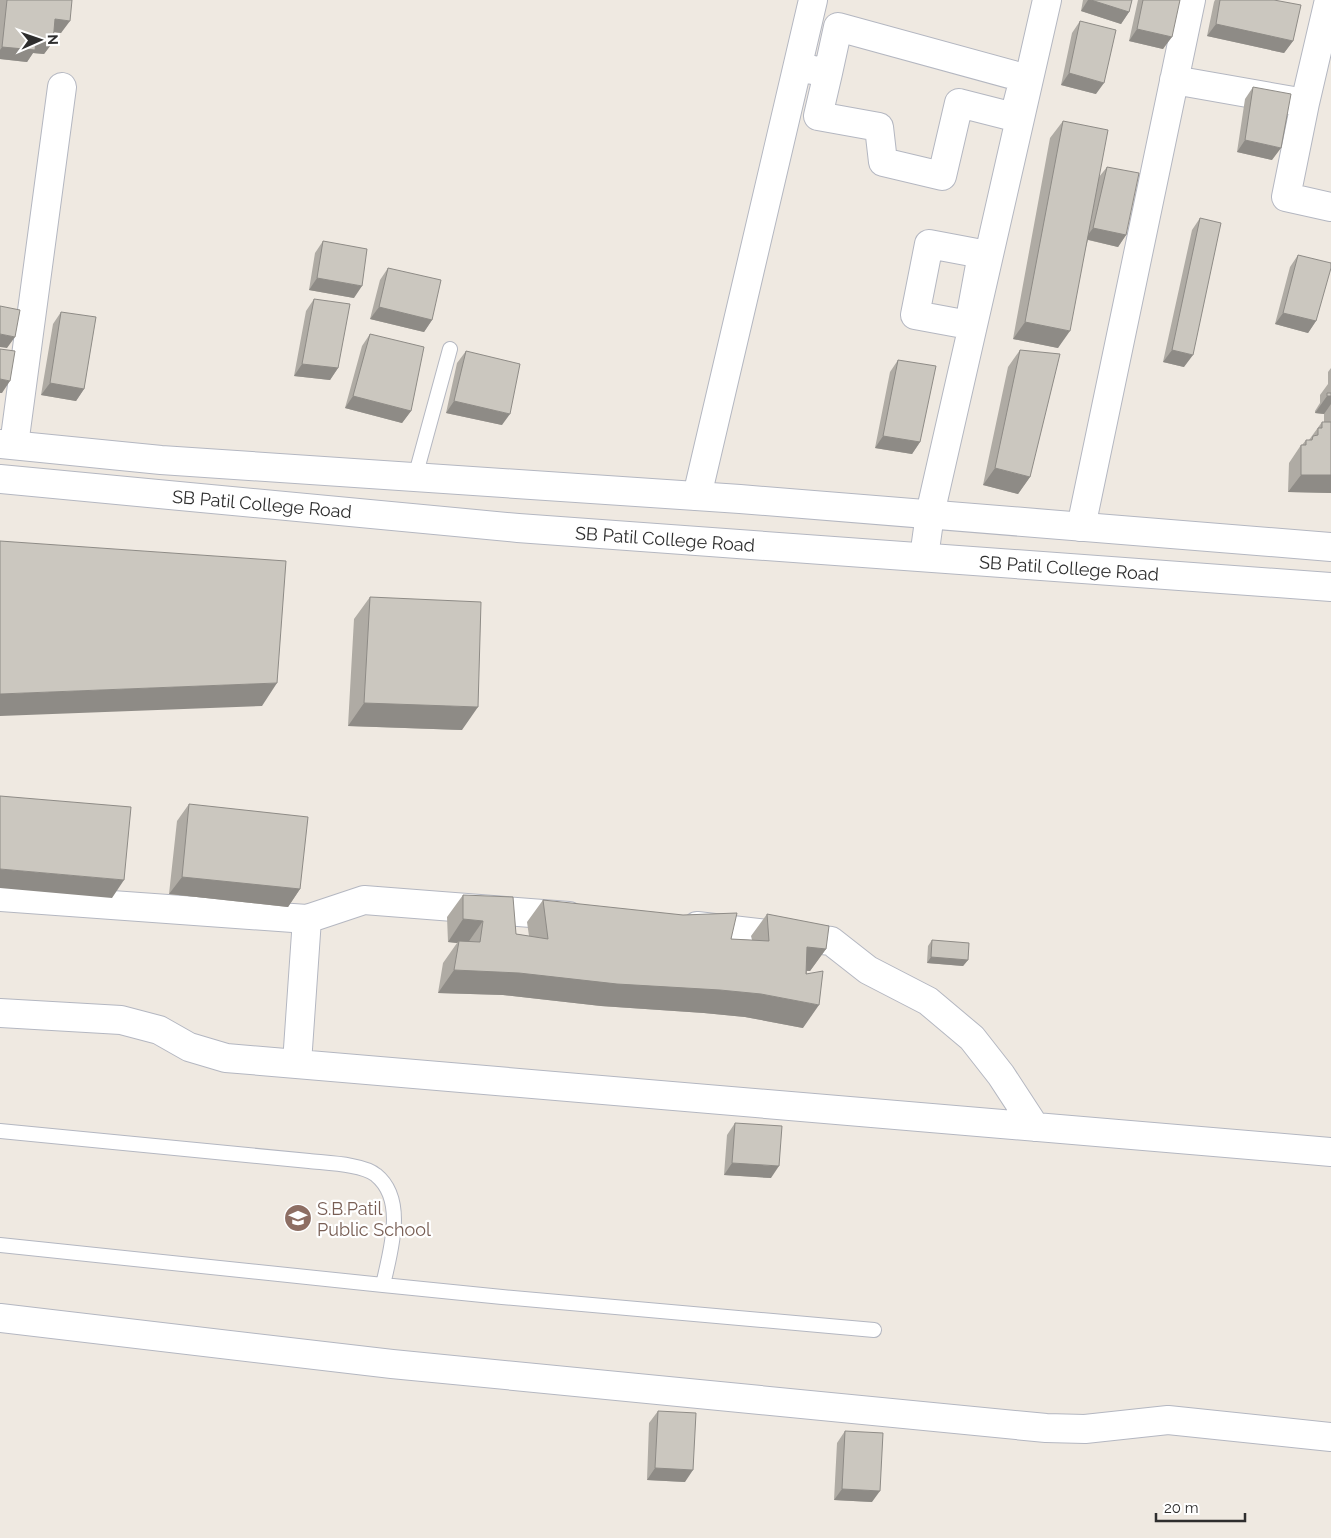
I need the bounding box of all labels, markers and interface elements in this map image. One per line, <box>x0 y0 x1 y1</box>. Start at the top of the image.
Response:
north arrow <box>15 15 65 65</box>
text: N <box>45 34 61 45</box>
street label: SB Patil College Road <box>171 486 353 522</box>
street label: SB Patil College Road <box>574 522 756 556</box>
street label: SB Patil College Road <box>978 551 1160 585</box>
place label: S.B.Patil Public School <box>317 1198 431 1240</box>
school or university icon: S.B.Patil Public School <box>283 1203 313 1233</box>
scale bar <box>1156 1490 1245 1522</box>
text: 20 m <box>1164 1499 1199 1517</box>

